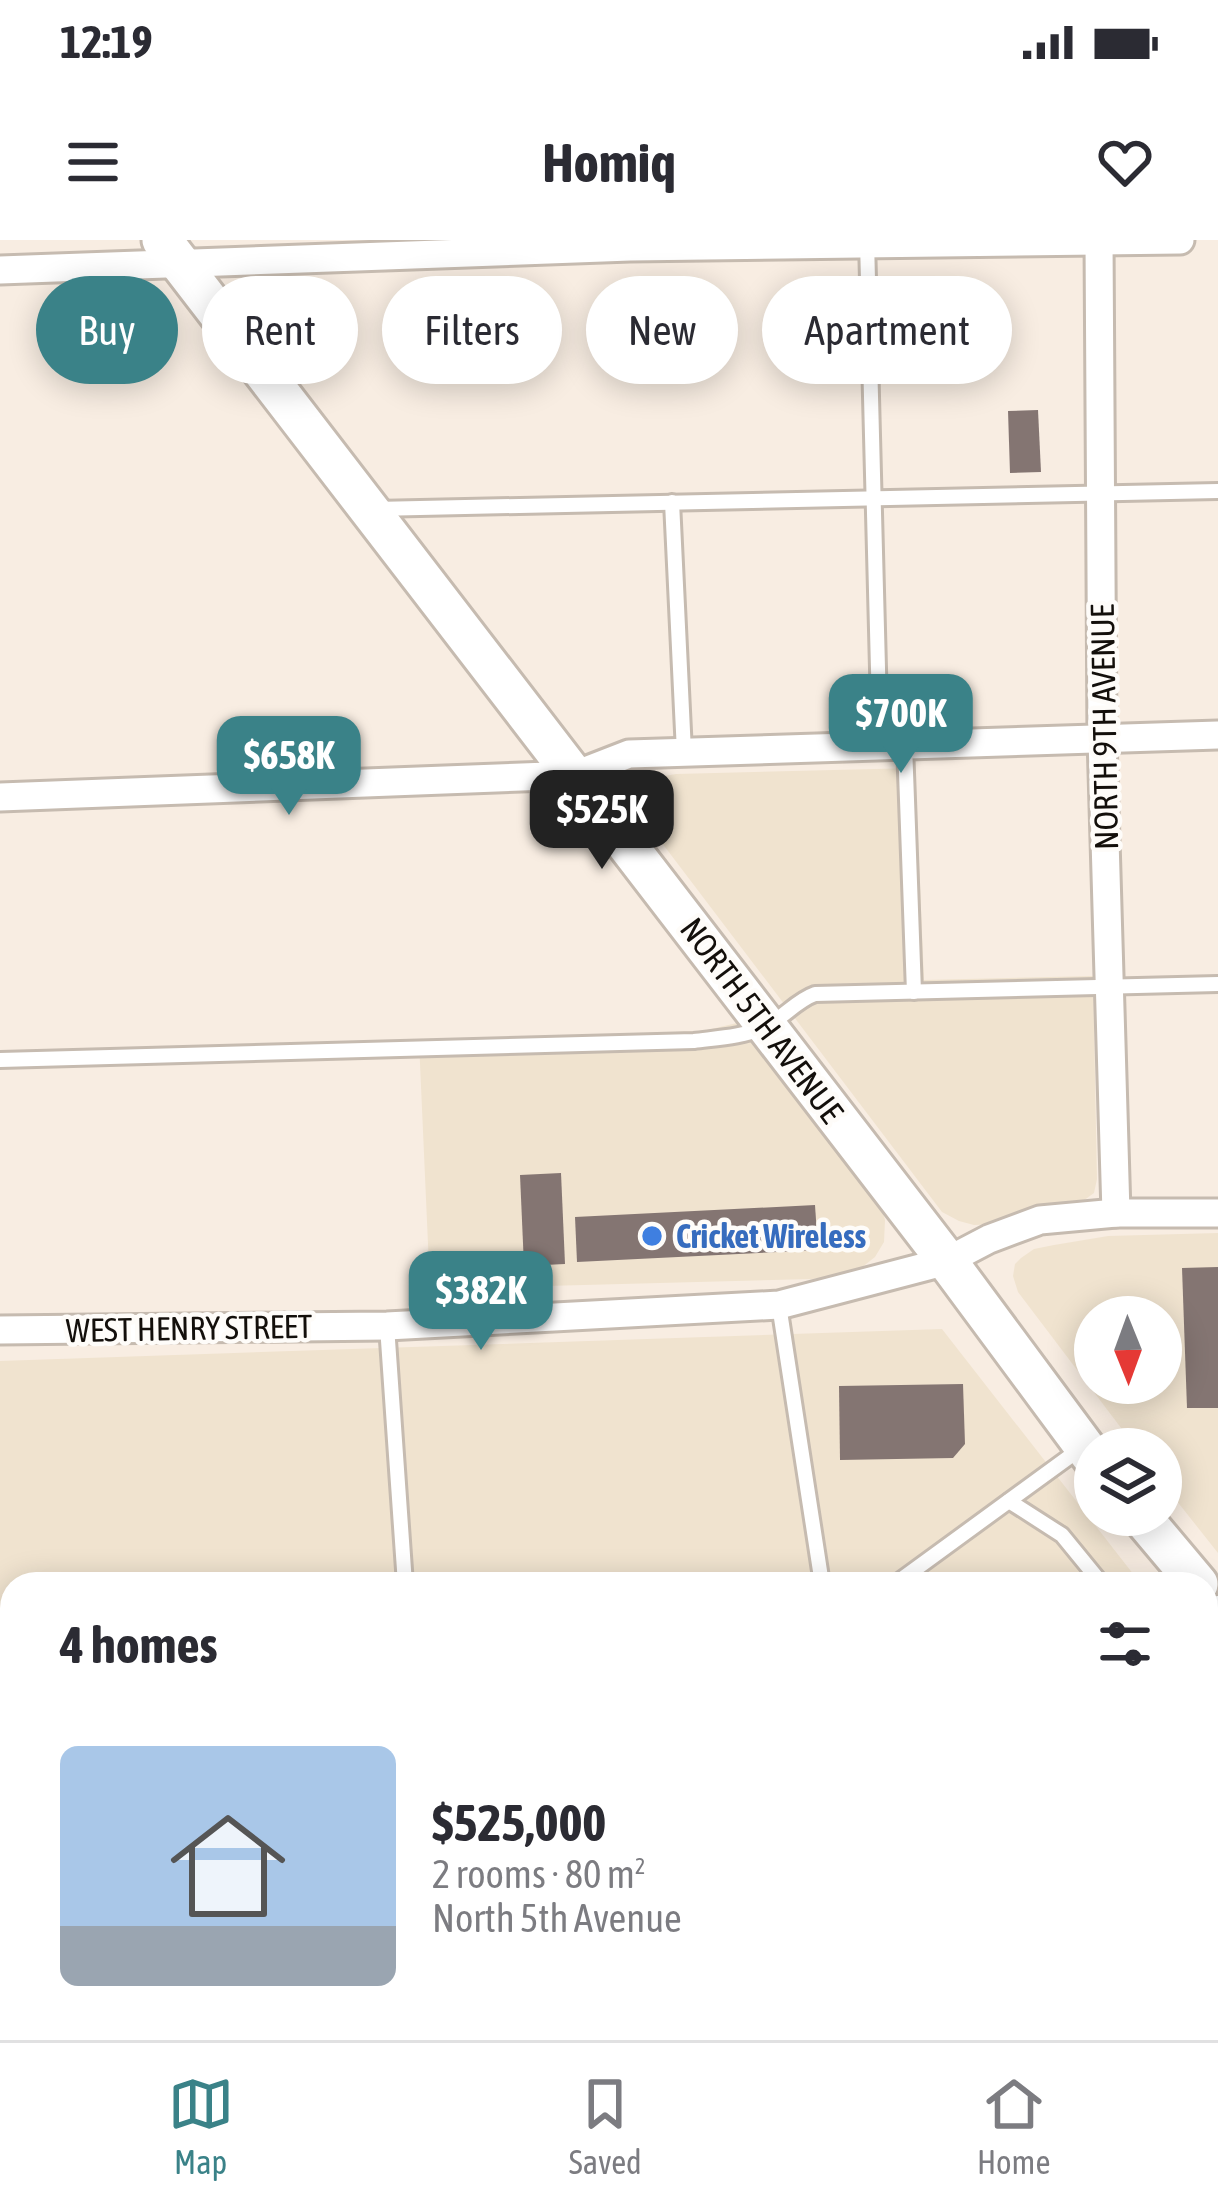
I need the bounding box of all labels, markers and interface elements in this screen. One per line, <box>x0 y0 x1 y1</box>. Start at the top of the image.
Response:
text: 12:19 <box>60 16 153 68</box>
icon: menu <box>60 129 126 195</box>
icon: heart <box>1092 129 1158 195</box>
text: Homiq <box>542 132 676 193</box>
chip: Buy <box>36 276 178 384</box>
chip: Rent <box>202 276 358 384</box>
chip: Filters <box>382 276 562 384</box>
chip: New <box>586 276 738 384</box>
chip: Apartment <box>762 276 1012 384</box>
street label: NORTH 9TH AVENUE <box>1083 604 1125 850</box>
pin: $700K <box>817 674 985 776</box>
text: $700K <box>856 691 946 735</box>
pin: $658K <box>205 716 373 818</box>
text: $658K <box>244 733 334 777</box>
pin: $525K <box>518 770 686 872</box>
text: $525K <box>557 787 647 831</box>
street label: NORTH 5TH AVENUE <box>673 910 851 1130</box>
place label: Cricket Wireless <box>676 1217 867 1255</box>
marker: Cricket Wireless <box>639 1223 665 1249</box>
pin: $382K <box>397 1251 565 1353</box>
text: $382K <box>436 1268 526 1312</box>
north arrow <box>1074 1296 1182 1404</box>
map controls <box>1074 1296 1182 1536</box>
street label: WEST HENRY STREET <box>65 1307 313 1349</box>
button: layers <box>1074 1428 1182 1536</box>
icon: filters <box>1092 1611 1158 1677</box>
text: 4 homes <box>60 1615 218 1674</box>
text: $525,000 <box>432 1793 606 1852</box>
icon: home <box>156 1794 300 1938</box>
text: 2 rooms · 80 m² <box>432 1852 646 1896</box>
text: North 5th Avenue <box>432 1896 682 1940</box>
tab: Map <box>168 2071 234 2181</box>
tab: Saved <box>569 2071 642 2181</box>
tab: Home <box>977 2071 1050 2181</box>

